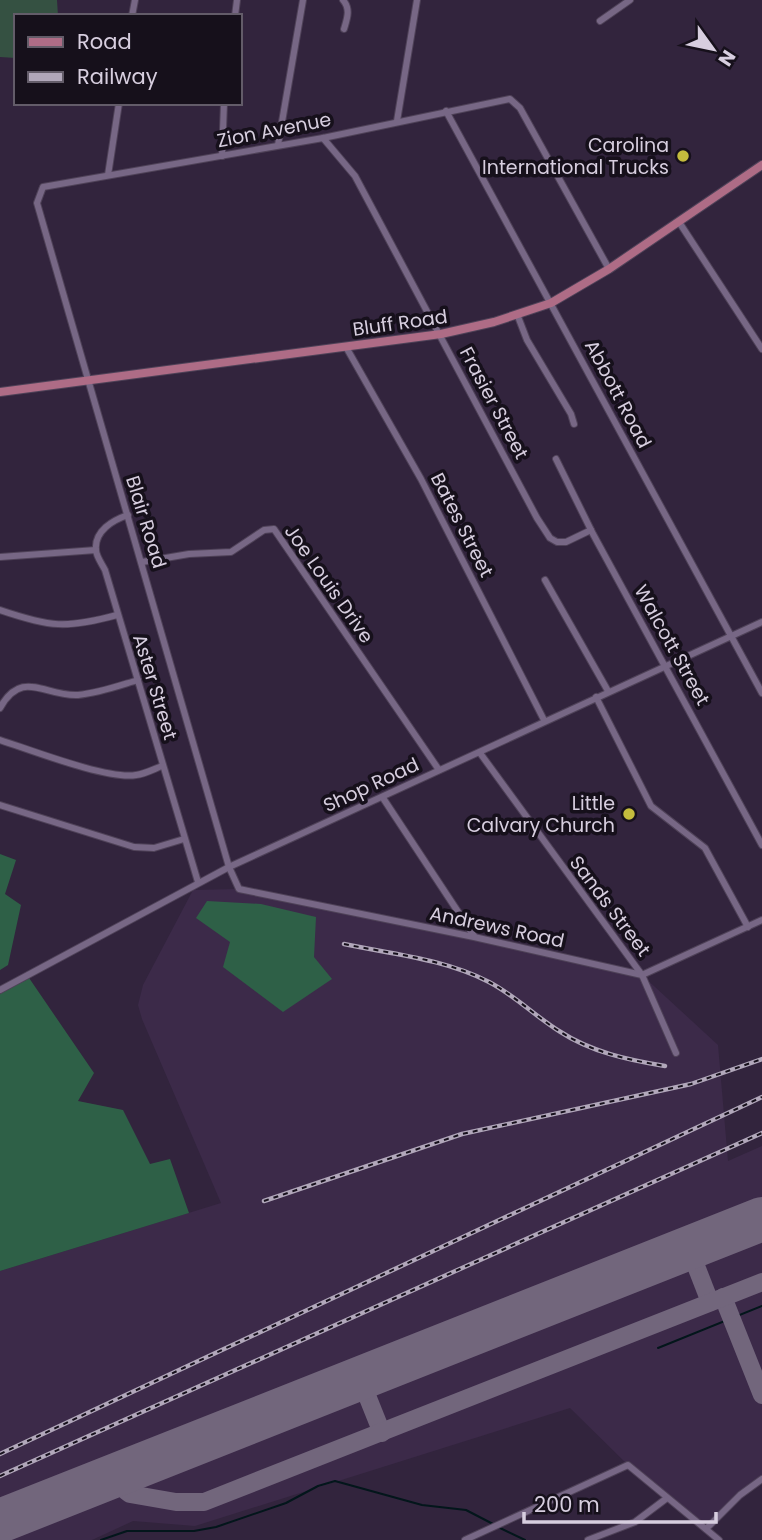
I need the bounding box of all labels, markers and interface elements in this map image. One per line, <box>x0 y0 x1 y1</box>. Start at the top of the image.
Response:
legend <box>14 14 242 105</box>
north arrow <box>678 14 748 84</box>
text: Road <box>77 27 132 56</box>
text: N <box>712 45 742 71</box>
text: Railway <box>77 62 158 91</box>
street label: Zion Avenue <box>215 106 333 154</box>
place label: Carolina International Trucks <box>482 132 669 181</box>
marker: Carolina International Trucks <box>675 148 691 164</box>
street label: Bluff Road <box>351 303 449 343</box>
street label: Abbott Road <box>578 335 658 453</box>
street label: Frasier Street <box>453 342 535 464</box>
street label: Bates Street <box>424 468 500 582</box>
street label: Blair Road <box>119 472 173 572</box>
street label: Joe Louis Drive <box>278 519 380 649</box>
street label: Walcott Street <box>628 580 716 710</box>
street label: Aster Street <box>126 631 184 743</box>
street label: Shop Road <box>319 751 423 819</box>
place label: Little Calvary Church <box>467 790 615 839</box>
marker: Little Calvary Church <box>621 806 637 822</box>
street label: Sands Street <box>563 850 657 962</box>
street label: Andrews Road <box>427 900 567 954</box>
scale bar <box>524 1480 716 1524</box>
text: 200 m <box>534 1490 600 1519</box>

